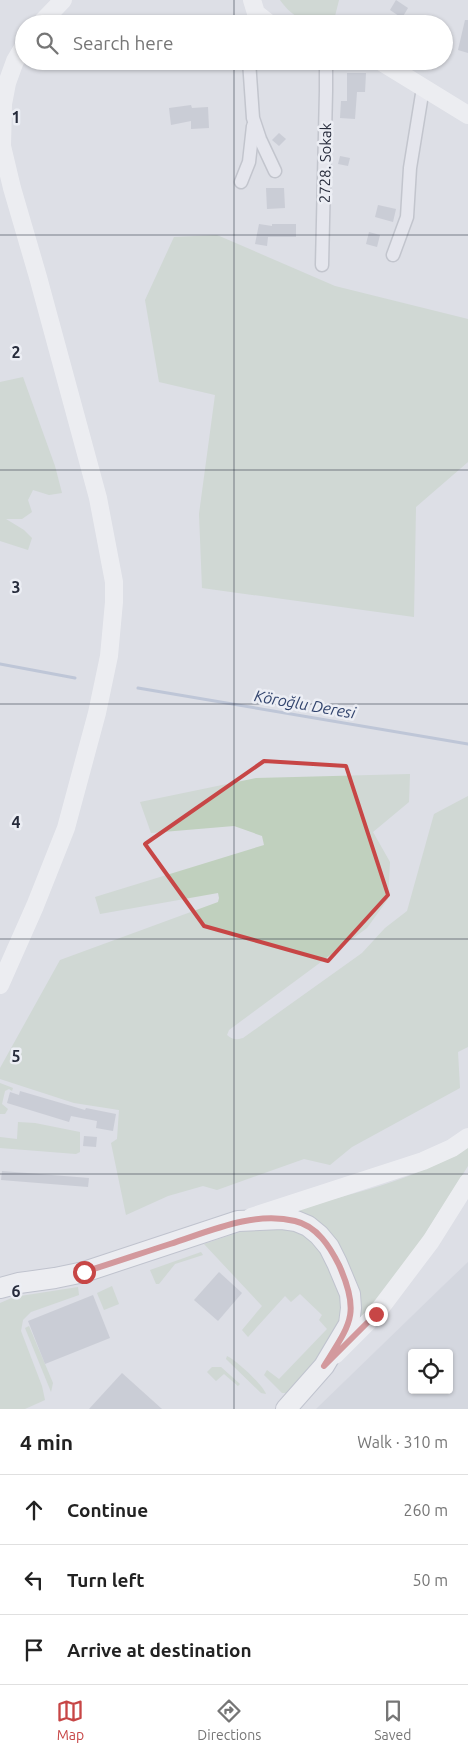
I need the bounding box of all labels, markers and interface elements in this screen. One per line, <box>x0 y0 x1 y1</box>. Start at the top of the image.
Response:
search box <box>15 15 453 70</box>
icon: search <box>33 29 61 57</box>
text: Search here <box>73 32 173 54</box>
text: 1 <box>11 108 21 126</box>
street label: 2728. Sokak <box>316 122 334 203</box>
text: 2 <box>11 343 21 361</box>
text: 3 <box>11 578 21 596</box>
water label: Köroğlu Deresi <box>253 686 358 722</box>
text: 4 <box>11 813 21 831</box>
text: 5 <box>11 1047 21 1065</box>
route start <box>73 1261 96 1284</box>
text: 6 <box>11 1282 21 1300</box>
route end <box>365 1303 388 1326</box>
map controls <box>408 1349 453 1394</box>
button: locate <box>408 1349 453 1394</box>
text: 4 min <box>20 1430 73 1454</box>
text: Walk · 310 m <box>357 1433 448 1451</box>
icon: ahead <box>20 1496 48 1524</box>
text: Continue <box>67 1499 148 1521</box>
text: 260 m <box>403 1501 448 1519</box>
icon: left <box>20 1566 48 1594</box>
text: Turn left <box>67 1569 145 1591</box>
text: 50 m <box>412 1571 448 1589</box>
icon: arrive <box>20 1636 48 1664</box>
text: Arrive at destination <box>67 1639 252 1661</box>
tab: Map <box>56 1697 84 1743</box>
tab: Directions <box>197 1697 261 1743</box>
tab: Saved <box>374 1697 412 1743</box>

